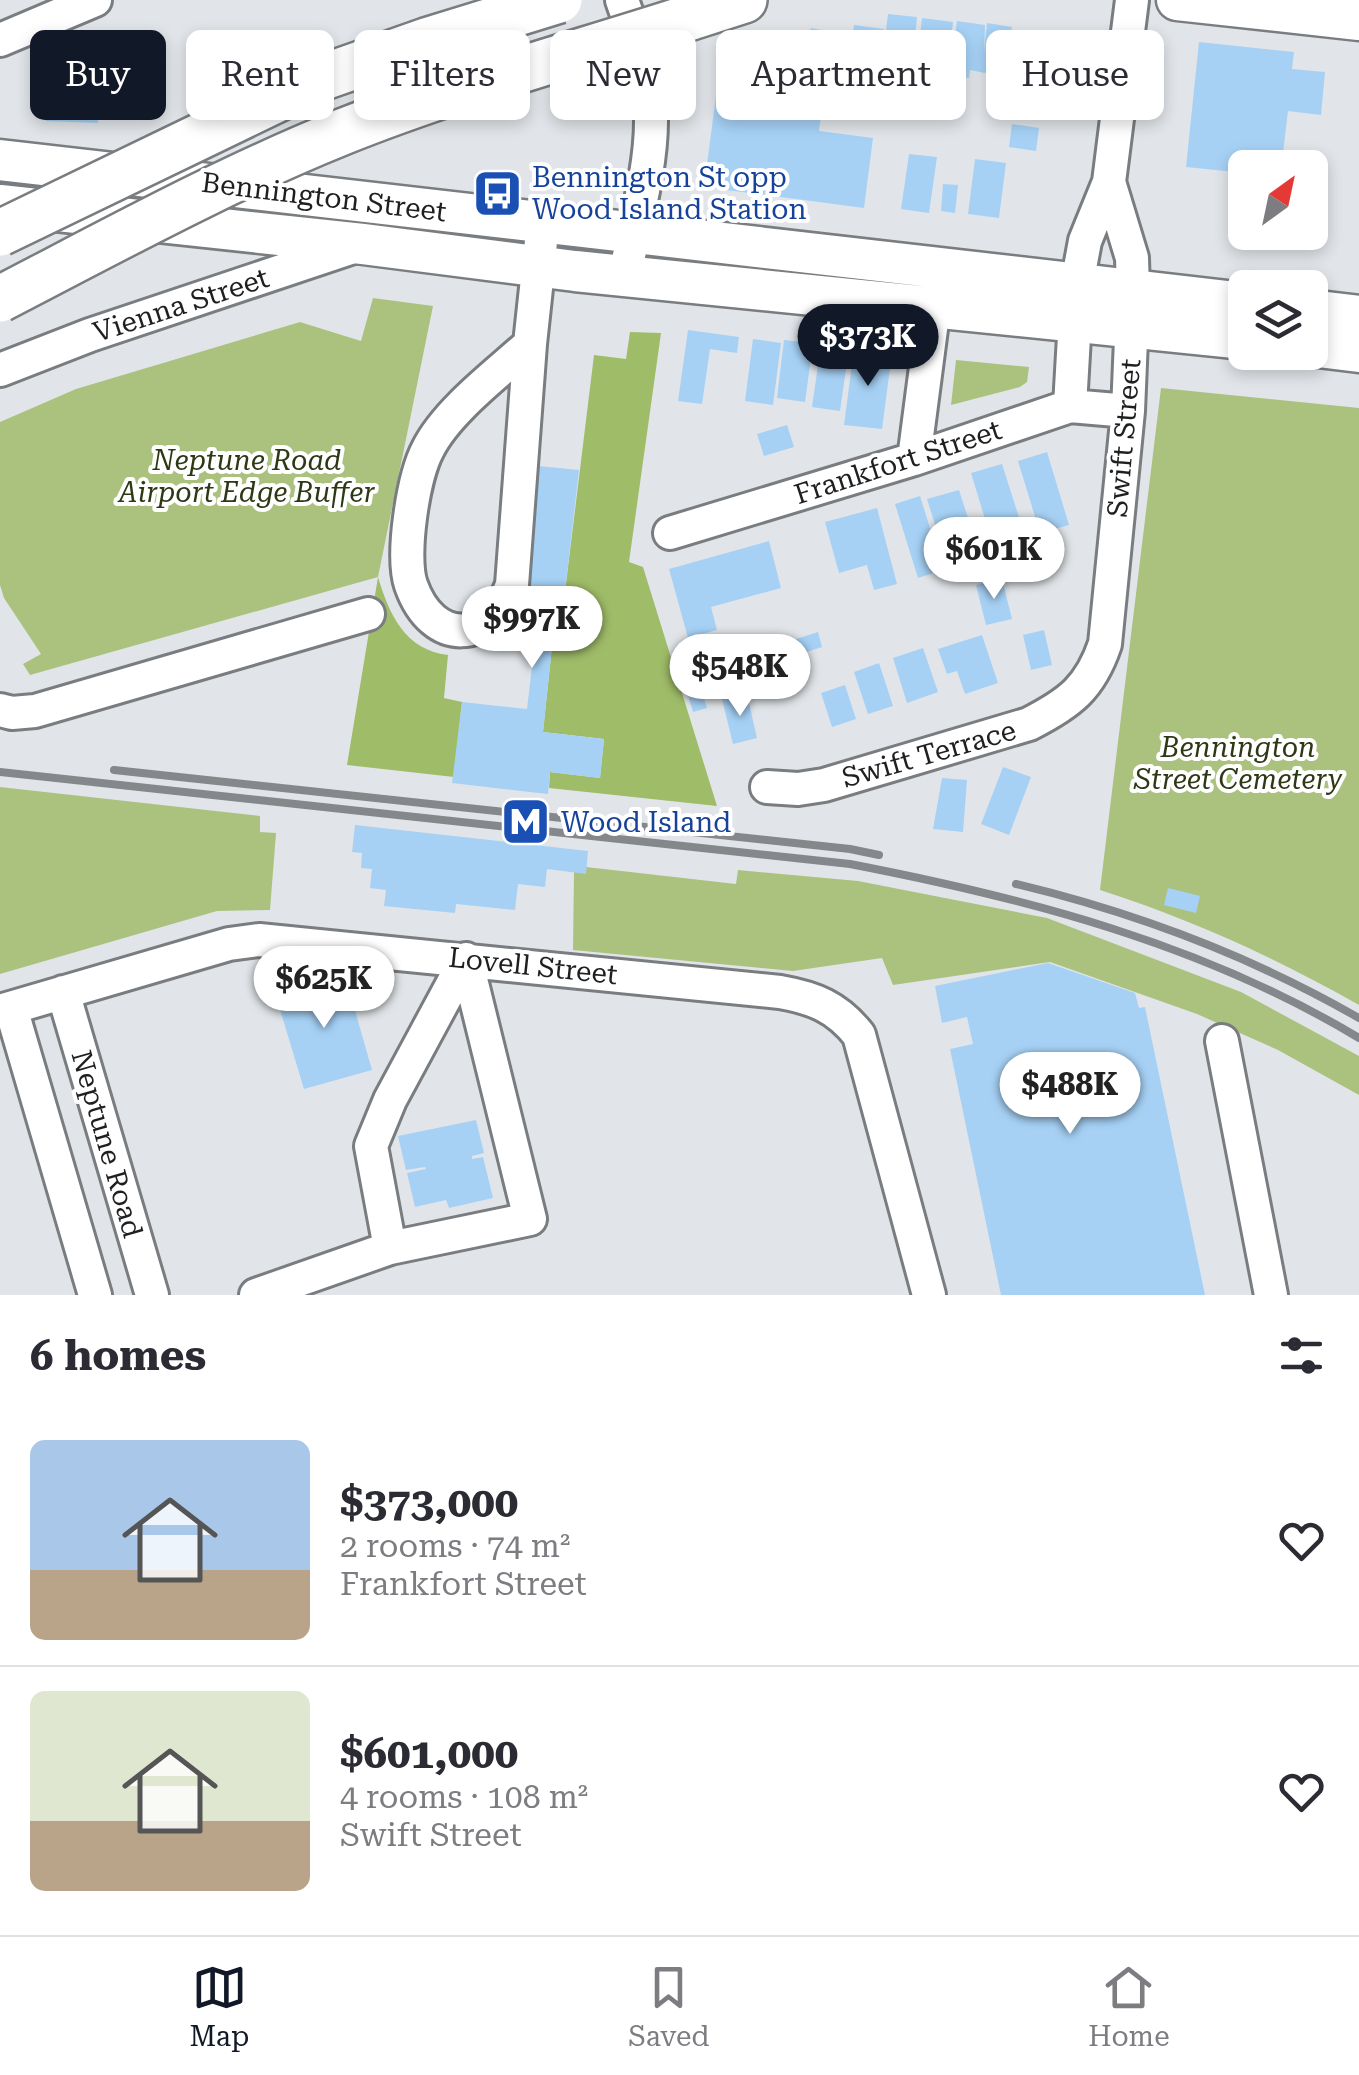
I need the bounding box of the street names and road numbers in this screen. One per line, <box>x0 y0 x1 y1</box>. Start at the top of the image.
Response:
street label: Bennington Street <box>200 166 448 228</box>
street label: Vienna Street <box>89 261 273 349</box>
street label: Swift Street <box>1101 357 1147 519</box>
street label: Frankfort Street <box>790 413 1006 511</box>
street label: Swift Terrace <box>838 713 1020 795</box>
street label: Lovell Street <box>447 941 619 991</box>
street label: Neptune Road <box>65 1047 149 1241</box>

